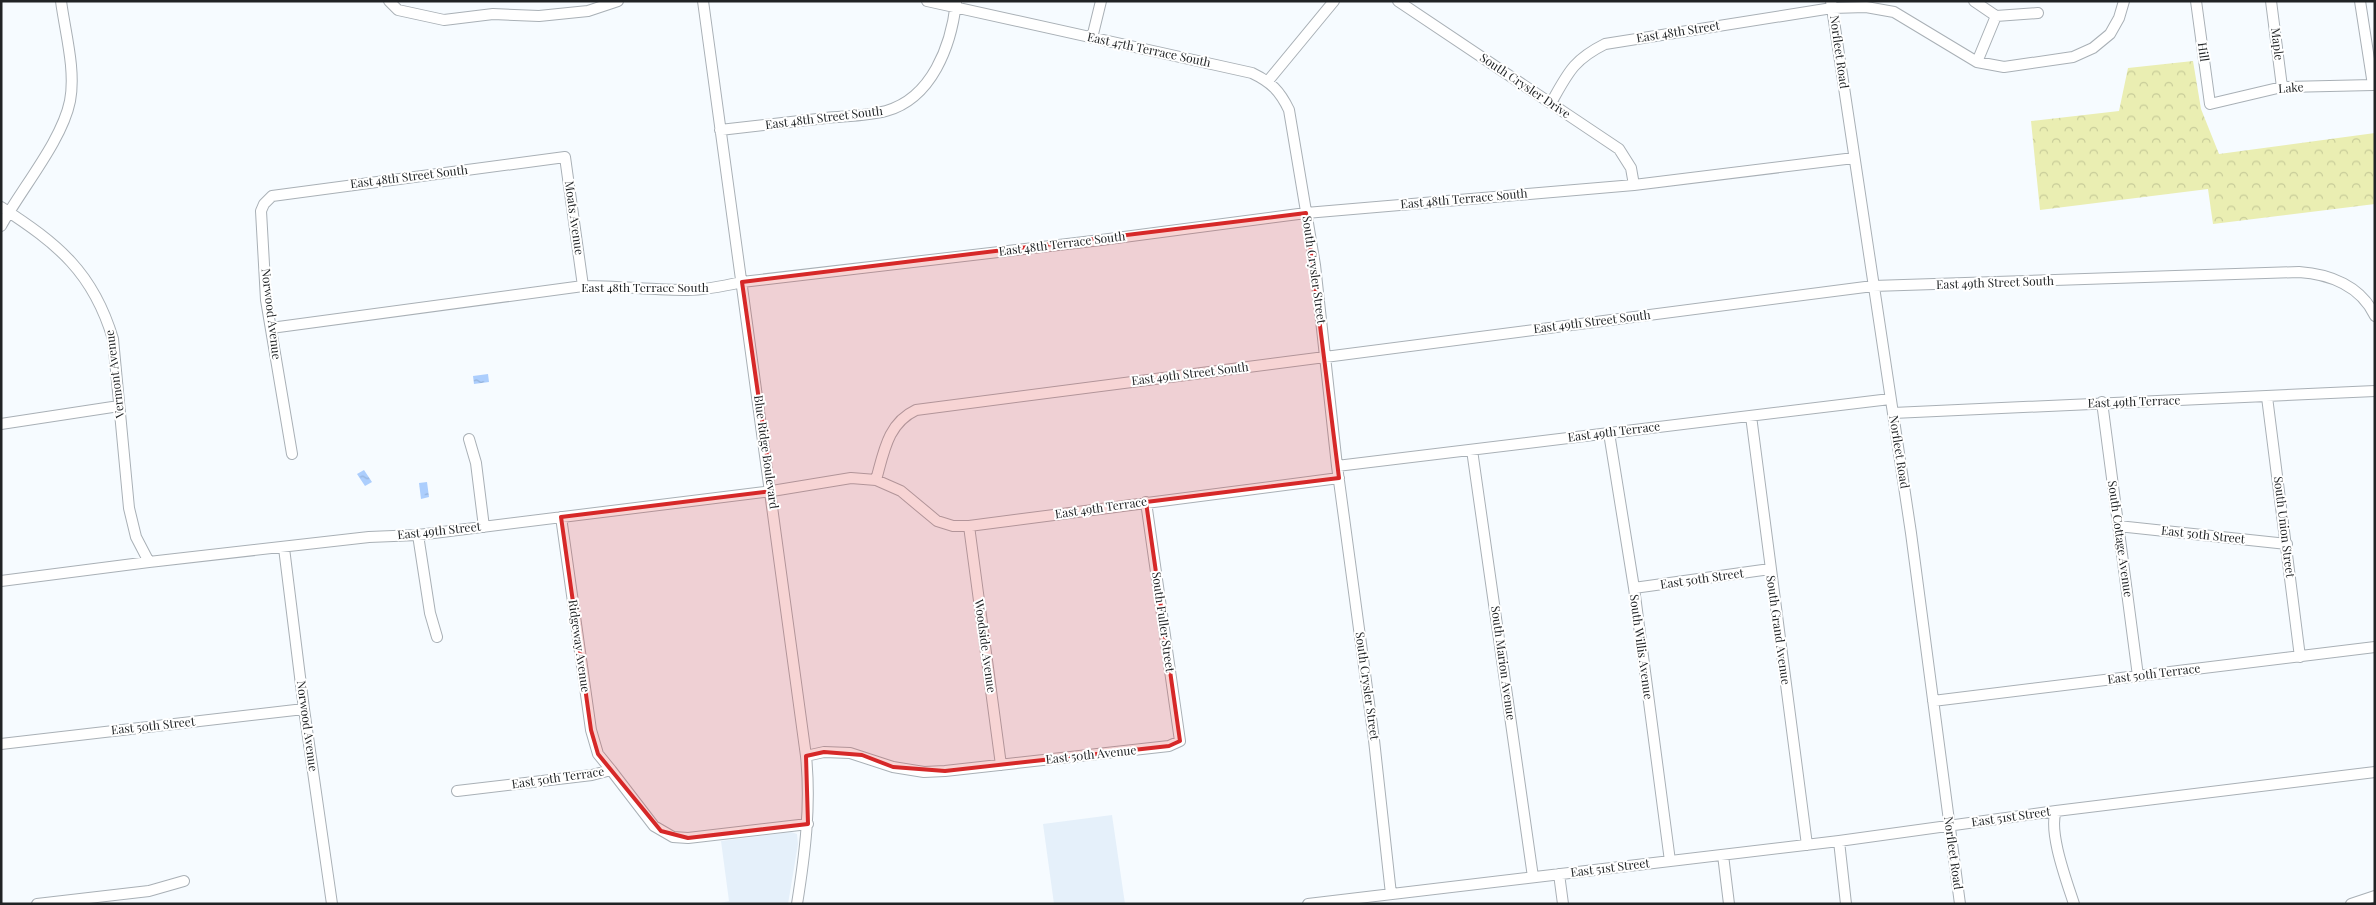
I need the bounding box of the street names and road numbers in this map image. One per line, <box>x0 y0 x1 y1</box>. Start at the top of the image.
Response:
street label: Norfleet Road <box>1827 14 1853 90</box>
street label: East 48th Street <box>1635 16 1721 45</box>
street label: Maple <box>2268 27 2288 61</box>
street label: East 47th Terrace South <box>1086 28 1212 70</box>
street label: Hill <box>2195 41 2213 63</box>
street label: South Crysler Drive <box>1477 49 1574 121</box>
street label: Lake <box>2278 78 2304 96</box>
street label: East 48th Street South <box>764 102 884 132</box>
street label: East 48th Street South <box>349 161 469 191</box>
street label: Moats Avenue <box>562 180 588 256</box>
street label: East 48th Terrace South <box>1400 184 1528 212</box>
street label: South Crysler Street <box>1299 215 1331 326</box>
street label: East 48th Terrace South <box>998 227 1126 259</box>
street label: Norwood Avenue <box>258 267 286 360</box>
street label: East 49th Street South <box>1936 272 2054 292</box>
street label: East 48th Terrace South <box>581 279 709 295</box>
street label: East 49th Street South <box>1532 306 1651 336</box>
street label: Vermont Avenue <box>101 329 127 420</box>
street label: East 49th Street South <box>1130 358 1249 388</box>
street label: East 49th Terrace <box>2087 391 2181 411</box>
street label: Blue Ridge Boulevard <box>751 394 783 510</box>
street label: Norfleet Road <box>1886 414 1914 490</box>
street label: East 49th Terrace <box>1567 417 1661 445</box>
street label: South Union Street <box>2271 475 2299 579</box>
street label: South Cottage Avenue <box>2105 480 2137 598</box>
street label: East 49th Terrace <box>1054 493 1148 521</box>
street label: East 49th Street <box>396 518 482 542</box>
street label: East 50th Street <box>2160 522 2247 546</box>
street label: East 50th Street <box>1659 564 1745 592</box>
street label: South Fuller Street <box>1149 571 1179 674</box>
street label: South Grand Avenue <box>1763 574 1795 686</box>
street label: South Willis Avenue <box>1627 593 1657 700</box>
street label: Woodside Avenue <box>971 597 1000 694</box>
street label: Ridgeway Avenue <box>566 598 594 693</box>
street label: South Marion Avenue <box>1488 605 1520 721</box>
street label: South Crysler Street <box>1352 631 1384 742</box>
street label: East 50th Terrace <box>2107 659 2201 687</box>
street label: Norwood Avenue <box>294 679 322 772</box>
street label: East 50th Street <box>110 713 196 737</box>
street label: East 50th Avenue <box>1045 741 1137 767</box>
street label: East 50th Terrace <box>510 763 605 791</box>
street label: East 51st Street <box>1970 802 2052 829</box>
street label: Norfleet Road <box>1941 815 1967 891</box>
street label: East 51st Street <box>1569 854 1651 880</box>

